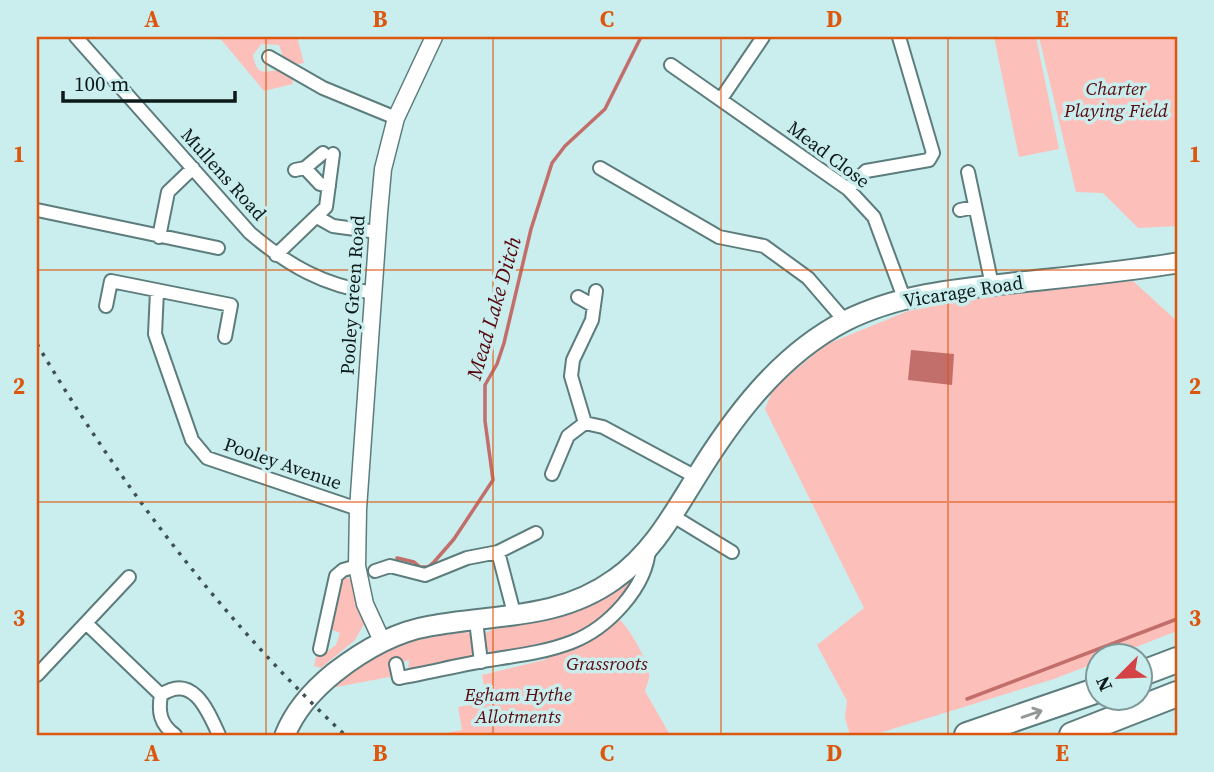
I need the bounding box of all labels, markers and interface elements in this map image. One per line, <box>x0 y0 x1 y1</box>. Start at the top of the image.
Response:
text: A <box>144 3 160 35</box>
text: B <box>373 3 388 35</box>
text: C <box>600 3 614 35</box>
text: D <box>826 3 842 35</box>
text: E <box>1055 3 1069 35</box>
scale bar <box>63 60 234 104</box>
text: 100 m <box>74 69 129 98</box>
park label: Charter Playing Field <box>1063 75 1168 123</box>
street label: Mead Close <box>782 114 876 194</box>
street label: Mullens Road <box>176 122 273 226</box>
text: 1 <box>13 138 25 170</box>
text: 1 <box>1189 138 1201 170</box>
street label: Pooley Green Road <box>333 214 371 376</box>
water label: Mead Lake Ditch <box>459 232 528 384</box>
street label: Vicarage Road <box>901 269 1025 313</box>
text: 2 <box>13 370 25 402</box>
text: 2 <box>1189 370 1201 402</box>
street label: Pooley Avenue <box>221 431 345 495</box>
text: 3 <box>13 602 25 634</box>
text: 3 <box>1189 602 1201 634</box>
north arrow <box>1084 642 1154 712</box>
park label: Grassroots <box>566 650 648 676</box>
text: N <box>1089 672 1118 696</box>
park label: Egham Hythe Allotments <box>463 681 572 729</box>
one-way arrow <box>1020 707 1042 719</box>
text: A <box>144 737 160 769</box>
text: B <box>373 737 388 769</box>
text: C <box>600 737 614 769</box>
text: D <box>826 737 842 769</box>
text: E <box>1055 737 1069 769</box>

